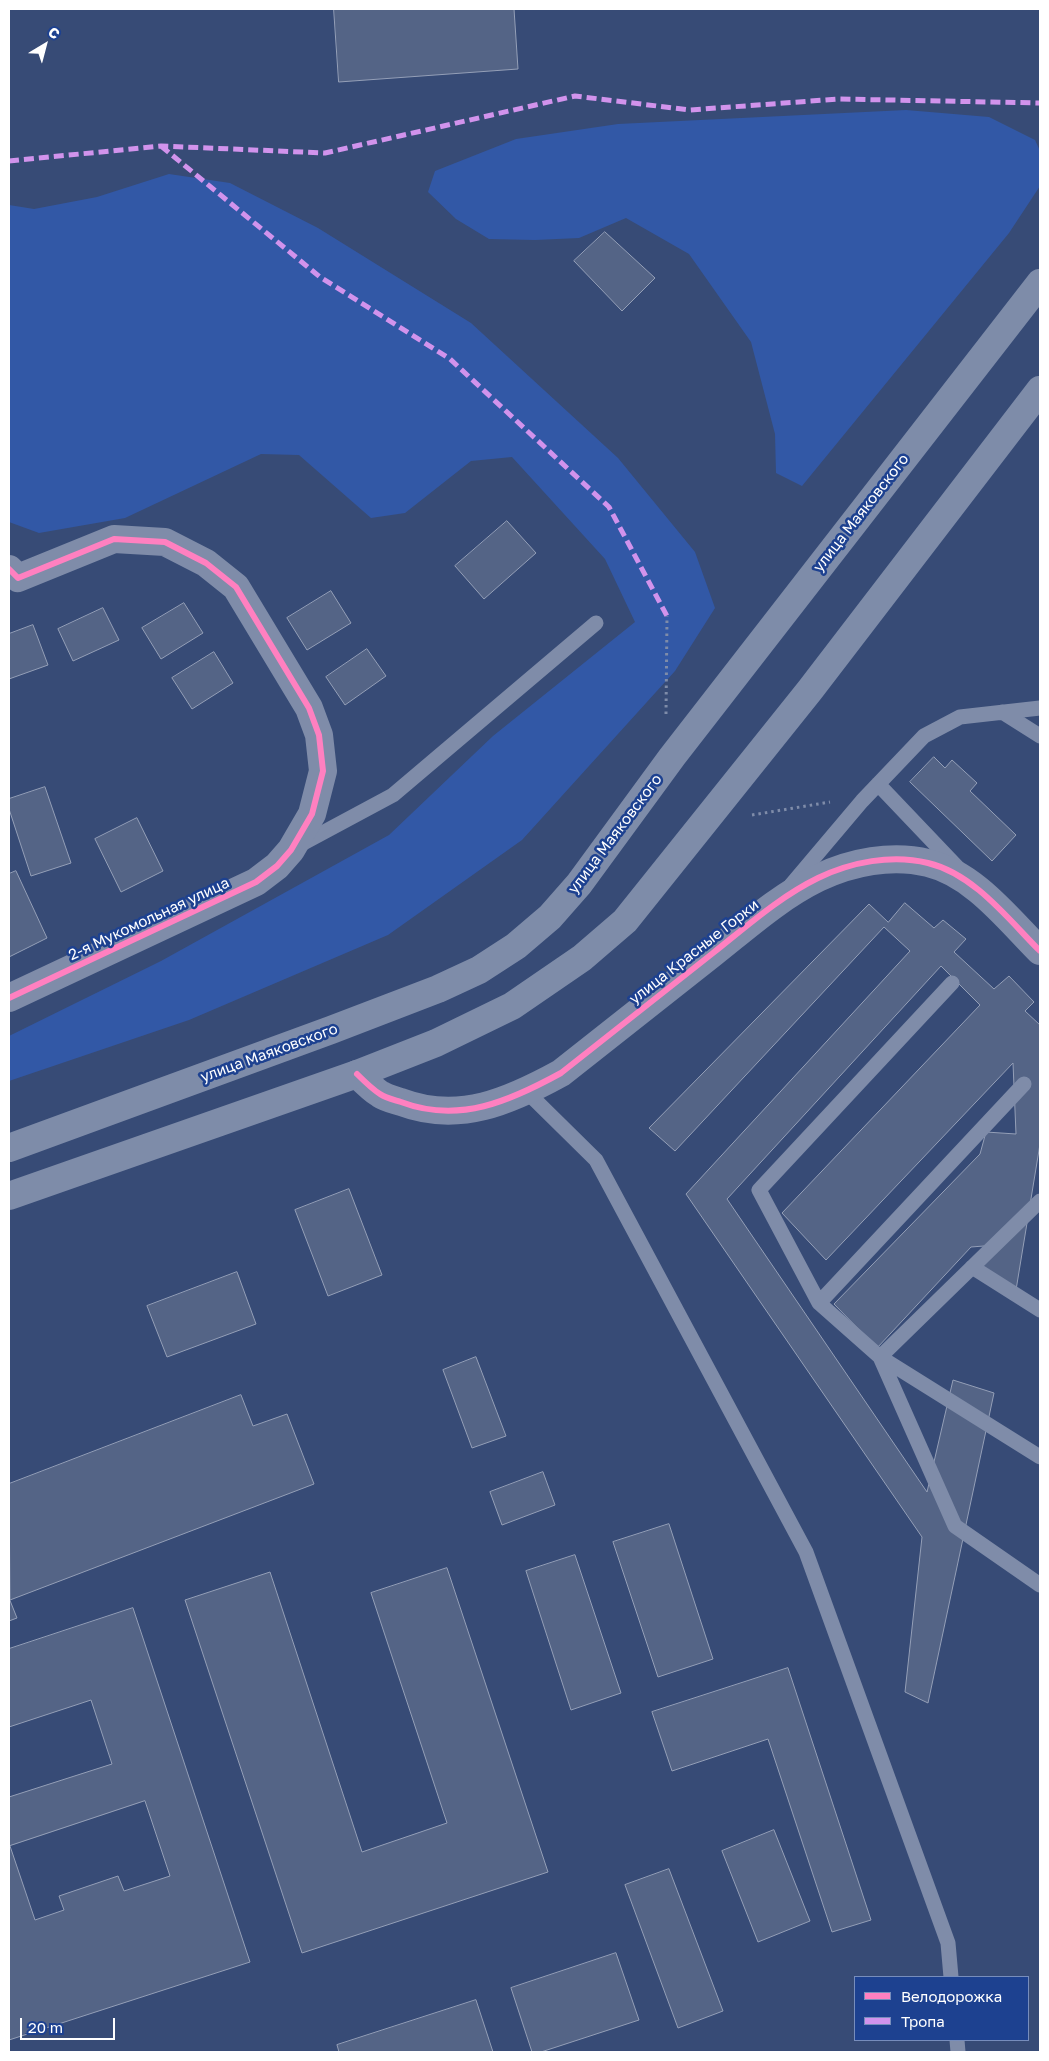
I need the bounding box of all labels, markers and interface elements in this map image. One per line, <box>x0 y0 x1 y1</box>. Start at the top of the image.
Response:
north arrow <box>20 20 70 70</box>
text: С <box>45 23 63 42</box>
street label: улица Маяковского <box>809 450 913 576</box>
street label: улица Маяковского <box>564 771 666 897</box>
street label: 2-я Мукомольная улица <box>66 874 232 964</box>
street label: улица Красные Горки <box>626 896 762 1008</box>
street label: улица Маяковского <box>198 1020 340 1086</box>
legend <box>854 1976 1029 2041</box>
text: Велодорожка <box>901 1987 1002 2005</box>
scale bar <box>22 2008 118 2040</box>
text: Тропа <box>901 2012 945 2030</box>
text: 20 m <box>28 2018 63 2036</box>

